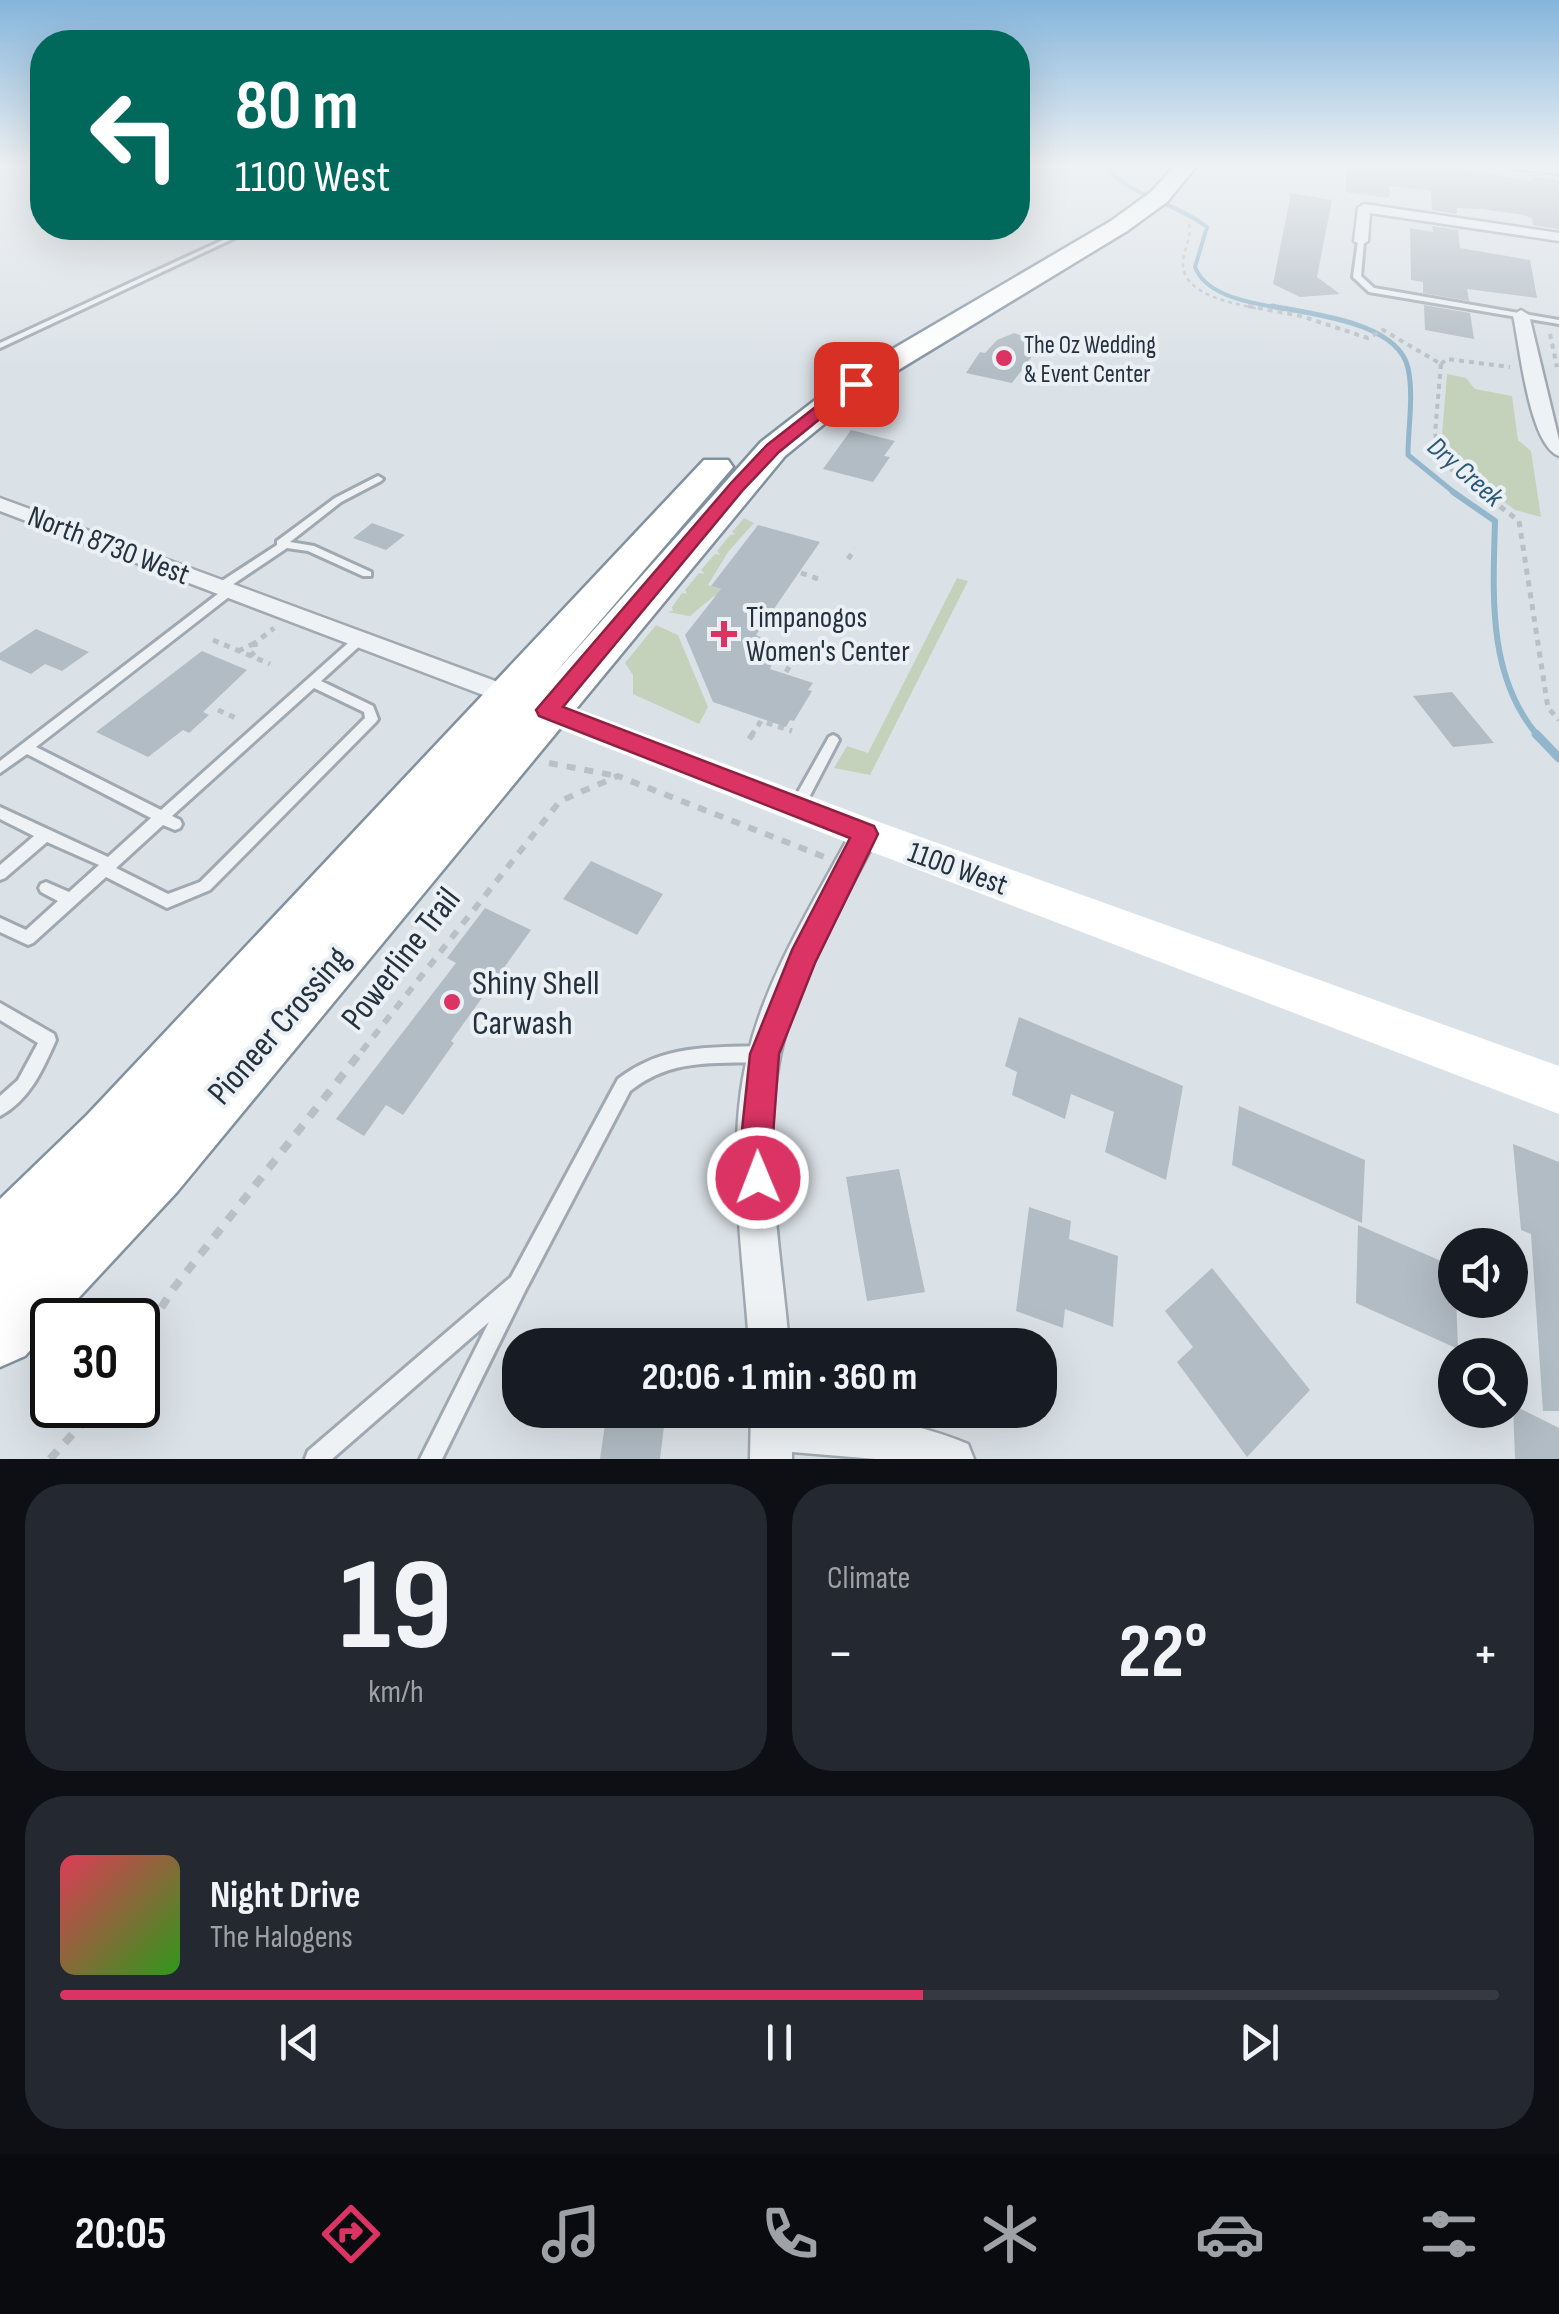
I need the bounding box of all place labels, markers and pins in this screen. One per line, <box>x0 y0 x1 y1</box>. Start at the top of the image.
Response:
place label: The Oz Wedding & Event Center <box>1024 330 1156 390</box>
pin <box>814 342 899 427</box>
marker: The Oz Wedding & Event Center <box>993 347 1015 369</box>
place label: Timpanogos Women's Center <box>746 600 910 670</box>
marker: Timpanogos Women's Center <box>711 621 737 647</box>
place label: Shiny Shell Carwash <box>472 962 599 1045</box>
marker: Shiny Shell Carwash <box>441 991 463 1013</box>

